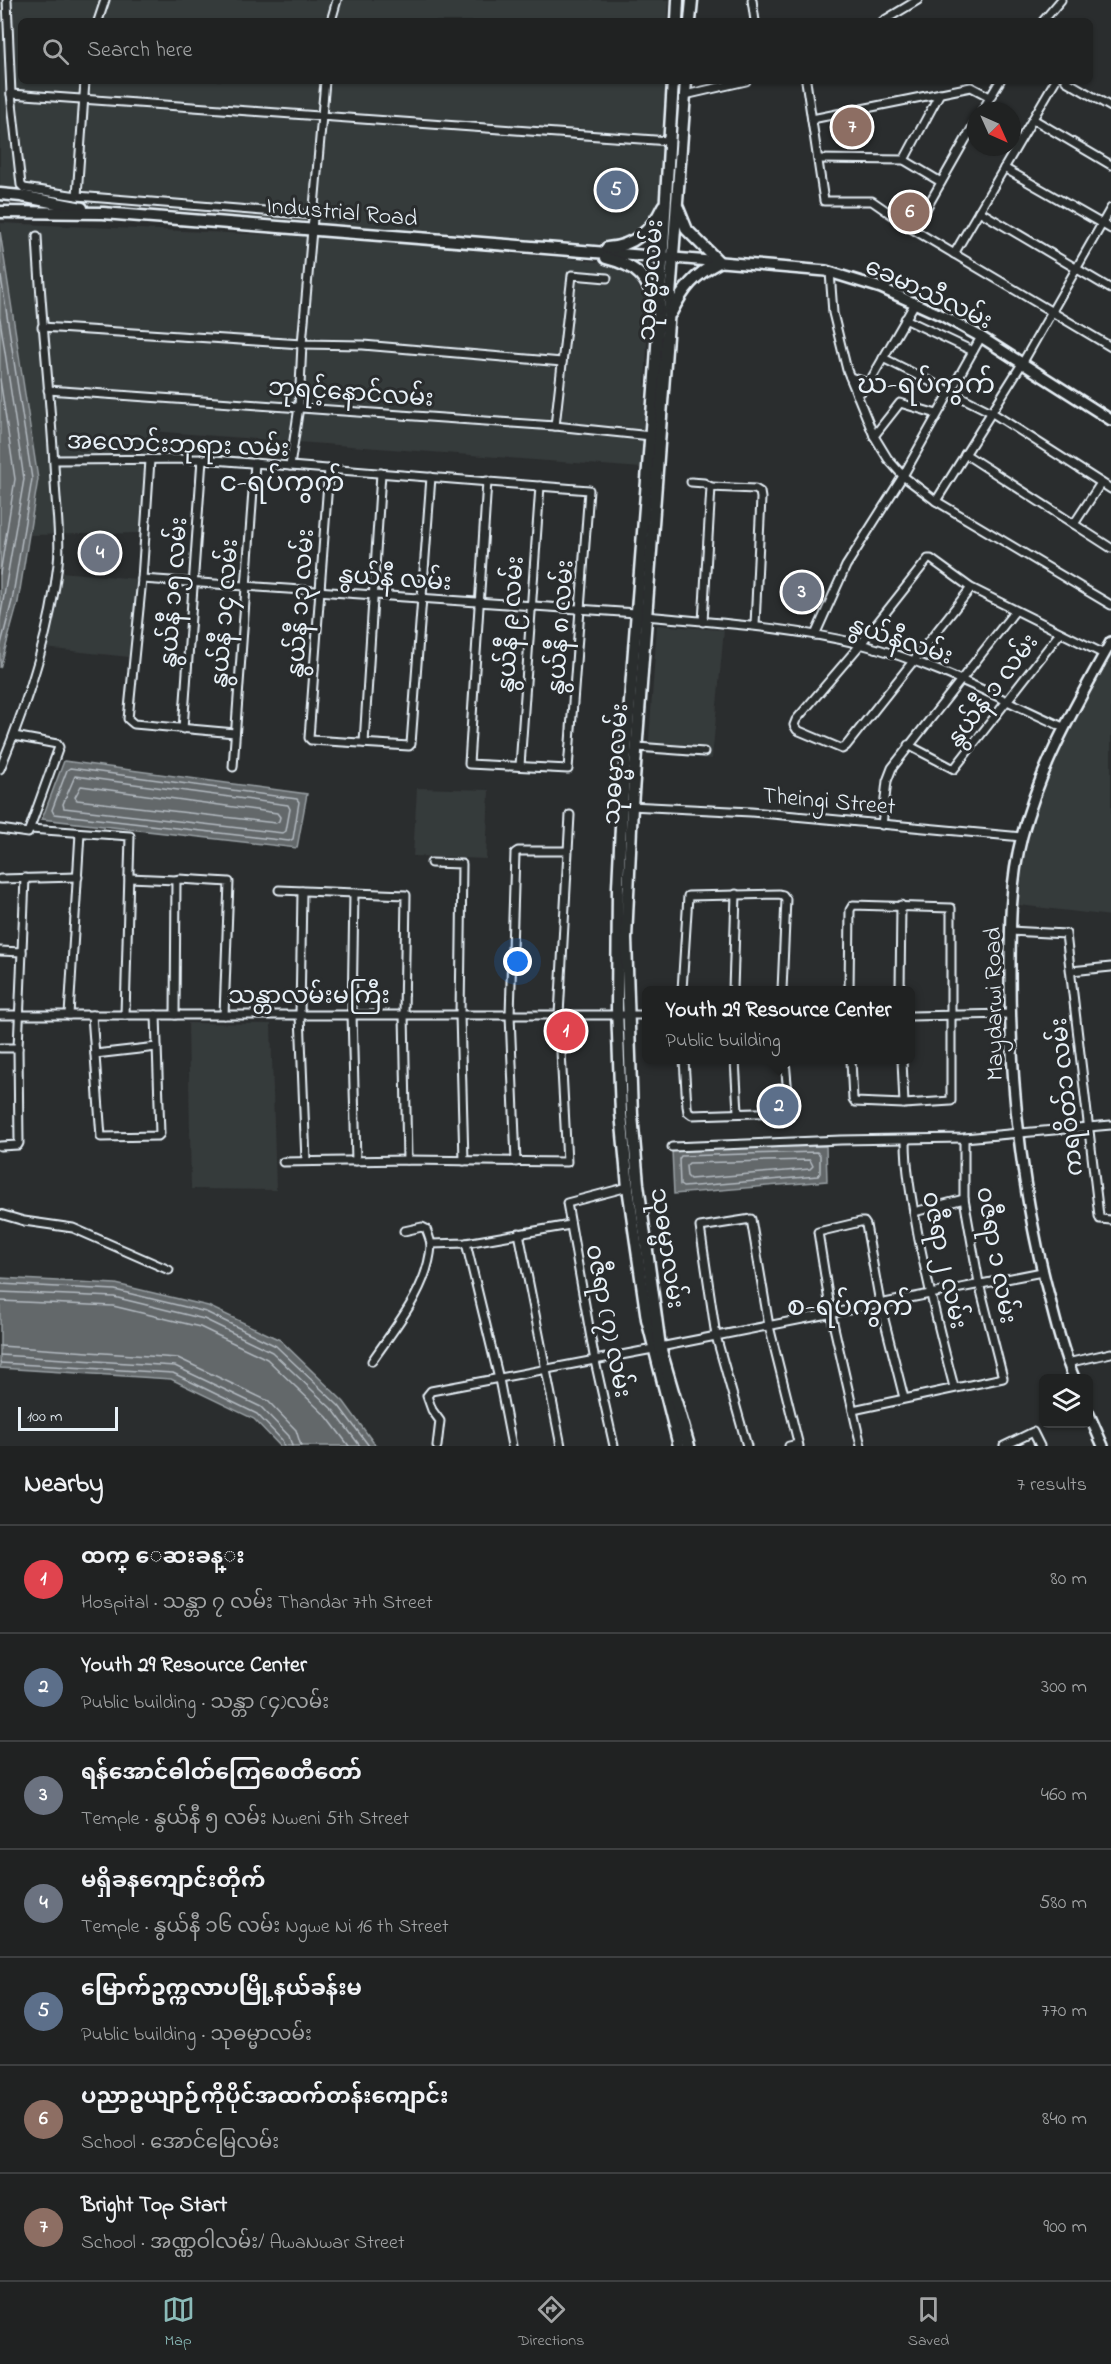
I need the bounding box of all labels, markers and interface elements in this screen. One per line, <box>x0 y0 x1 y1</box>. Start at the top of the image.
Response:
search box <box>18 18 1093 84</box>
icon: search <box>39 35 72 68</box>
text: Search here <box>87 35 192 67</box>
north arrow <box>967 102 1021 156</box>
pin: 7 <box>832 104 872 150</box>
pin: 5 <box>596 168 636 213</box>
street label: Industrial Road <box>265 189 419 238</box>
pin: 6 <box>890 190 930 234</box>
street label: သုဓမ္မာလမ်း <box>630 218 674 342</box>
street label: ခေမာသီလမ်း <box>859 250 998 340</box>
district label: ဃ-ရပ်ကွက် <box>857 365 995 406</box>
street label: ဘုရင့်နောင်လမ်း <box>267 370 435 418</box>
street label: အလောင်းဘုရား လမ်း <box>66 424 290 468</box>
district label: င-ရပ်ကွက် <box>219 463 345 504</box>
street label: နွယ်နီ ၁၅ လမ်း <box>152 516 198 668</box>
street label: နွယ်နီ ၁၃ လမ်း <box>279 527 325 679</box>
pin: 4 <box>80 530 120 576</box>
street label: နွယ်နီ ၁၄ လမ်း <box>203 537 249 689</box>
street label: နွယ်နီ ၉ လမ်း <box>489 555 535 694</box>
street label: နွယ်နီ လမ်း <box>337 558 453 602</box>
street label: နွယ်နီ ၈ လမ်း <box>539 559 585 696</box>
pin: 3 <box>782 570 822 614</box>
street label: နွယ်နီလမ်း <box>844 608 957 676</box>
street label: နွယ်နီ ၁ လမ်း <box>939 627 1048 756</box>
street label: သုဓမ္မာလမ်း <box>595 702 639 826</box>
street label: Theingi Street <box>761 779 897 826</box>
street label: Maydarwi Road <box>977 926 1015 1081</box>
your location <box>503 947 532 976</box>
street label: သန္တာလမ်းမကြီး <box>228 979 390 1015</box>
popup <box>642 986 915 1064</box>
text: Youth 29 Resource Center <box>666 995 891 1027</box>
pin: 1 <box>546 1008 586 1054</box>
street label: ကရဝိတ်၁ လမ်း <box>1042 1016 1094 1178</box>
text: Public building <box>666 1027 781 1056</box>
pin: 2 <box>760 1084 798 1128</box>
street label: ဝဇီရာ ၁ လမ်း <box>965 1184 1025 1327</box>
street label: သုဓမ္မာလမ်း <box>640 1185 692 1311</box>
street label: ဝဇီရာ ၂ လမ်း <box>911 1188 975 1333</box>
street label: ၀ဇီရာ (၇) လမ်း <box>575 1242 640 1401</box>
district label: စ-ရပ်ကွက် <box>787 1287 913 1328</box>
map controls <box>1039 1374 1093 1428</box>
button: layers <box>1039 1374 1093 1428</box>
scale bar <box>18 1404 118 1432</box>
text: 100 m <box>27 1405 62 1429</box>
text: Nearby <box>24 1466 103 1504</box>
text: 7 results <box>1017 1471 1087 1500</box>
text: ထက္ ေဆးခန္း <box>81 1542 245 1574</box>
text: 1 <box>40 1565 47 1594</box>
text: 80 m <box>1050 1565 1087 1594</box>
text: Hospital · သန္တာ ၇ လမ်း Thandar 7th Street <box>81 1589 433 1618</box>
text: Youth 29 Resource Center <box>81 1650 307 1682</box>
text: 2 <box>39 1673 48 1702</box>
text: 300 m <box>1041 1673 1087 1702</box>
text: Public building · သန္တာ (၄)လမ်း <box>81 1689 329 1718</box>
text: ရန်အောင်ဓါတ်ကြေစေတီတော် <box>81 1758 362 1790</box>
text: 3 <box>39 1781 48 1810</box>
text: 460 m <box>1041 1781 1087 1810</box>
text: Temple · နွယ်နီ ၅ လမ်း Nweni 5th Street <box>81 1805 409 1834</box>
text: မရှိခနကျောင်းတိုက် <box>81 1866 265 1898</box>
text: 4 <box>39 1889 48 1918</box>
text: 580 m <box>1039 1889 1087 1918</box>
text: Temple · နွယ်နီ ၁၆ လမ်း Ngwe Ni 16 th Street <box>81 1913 449 1942</box>
text: မြောက်ဥက္ကလာပမြို့နယ်ခန်းမ <box>81 1974 362 2006</box>
text: 5 <box>38 1997 49 2026</box>
text: 770 m <box>1041 1997 1087 2026</box>
text: Public building · သုဓမ္မာလမ်း <box>81 2021 312 2050</box>
text: ပညာဥယျာဉ်ကိုပိုင်အထက်တန်းကျောင်း <box>81 2082 449 2114</box>
text: 6 <box>39 2105 48 2134</box>
text: 840 m <box>1042 2105 1087 2134</box>
text: School · အောင်မြေလမ်း <box>81 2129 279 2158</box>
text: Bright Top Start <box>81 2190 227 2222</box>
text: 7 <box>39 2213 48 2242</box>
text: 900 m <box>1043 2213 1087 2242</box>
text: School · အဏ္ဏဝါလမ်း/ AwaNwar Street <box>81 2229 405 2258</box>
tab: Map <box>162 2293 195 2353</box>
tab: Directions <box>518 2293 584 2353</box>
tab: Saved <box>908 2293 949 2353</box>

